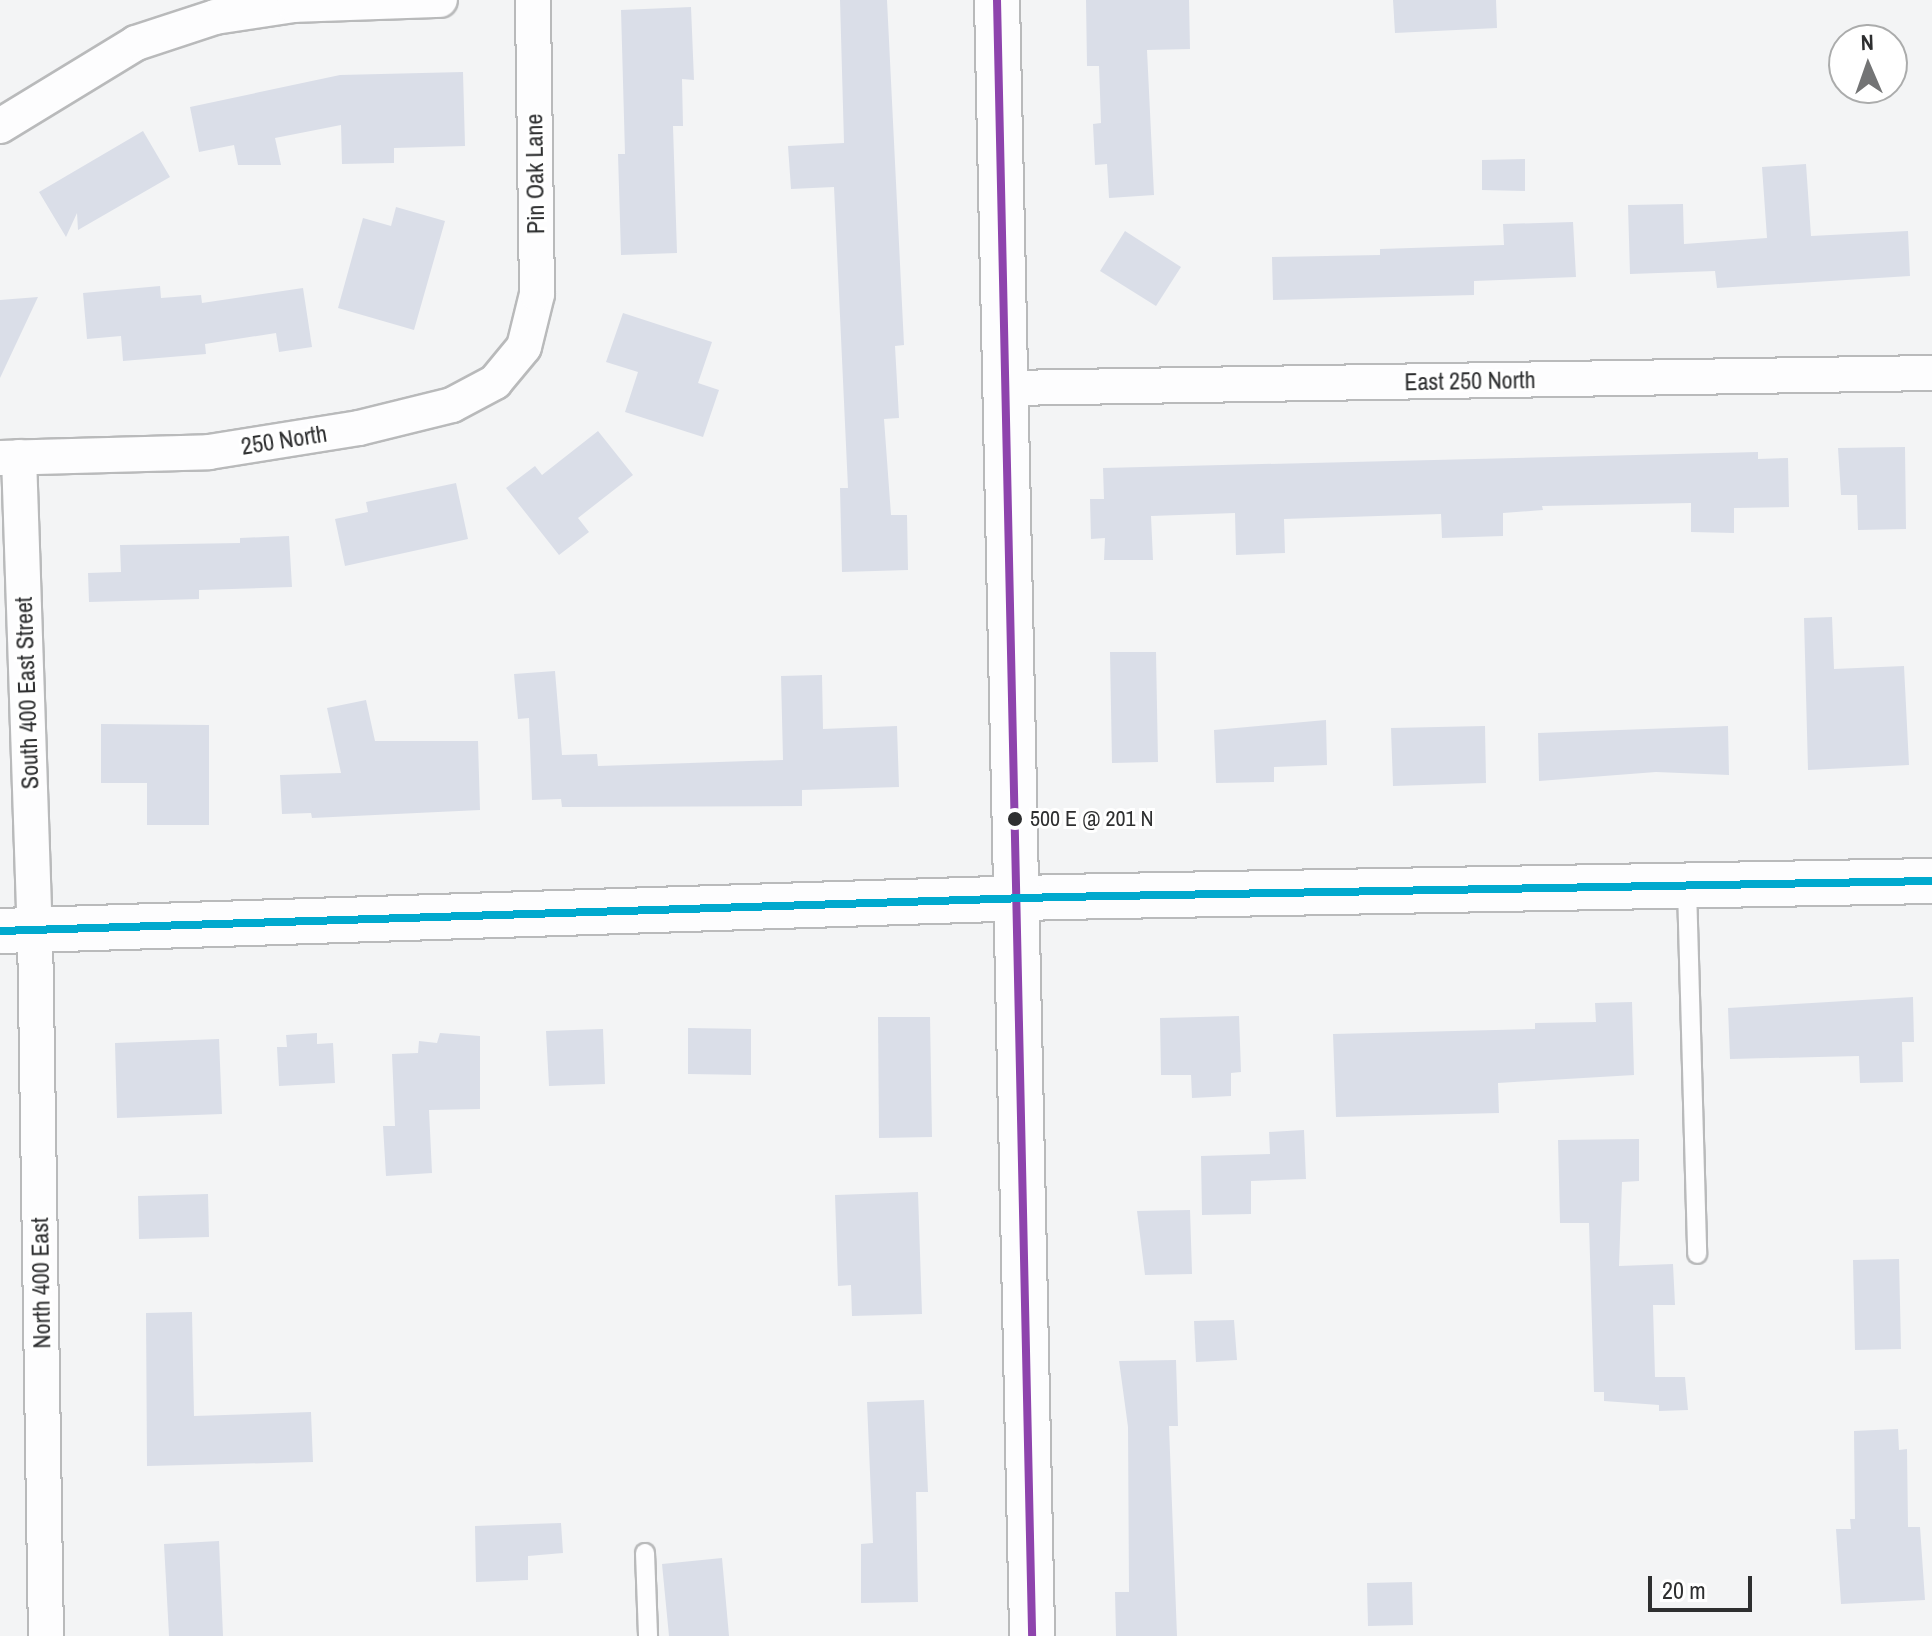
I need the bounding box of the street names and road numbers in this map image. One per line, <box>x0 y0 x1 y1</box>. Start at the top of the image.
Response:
street label: Pin Oak Lane <box>520 114 550 234</box>
street label: East 250 North <box>1404 365 1536 397</box>
street label: 250 North <box>239 419 329 461</box>
street label: South 400 East Street <box>9 596 45 790</box>
street label: North 400 East <box>25 1217 57 1349</box>

